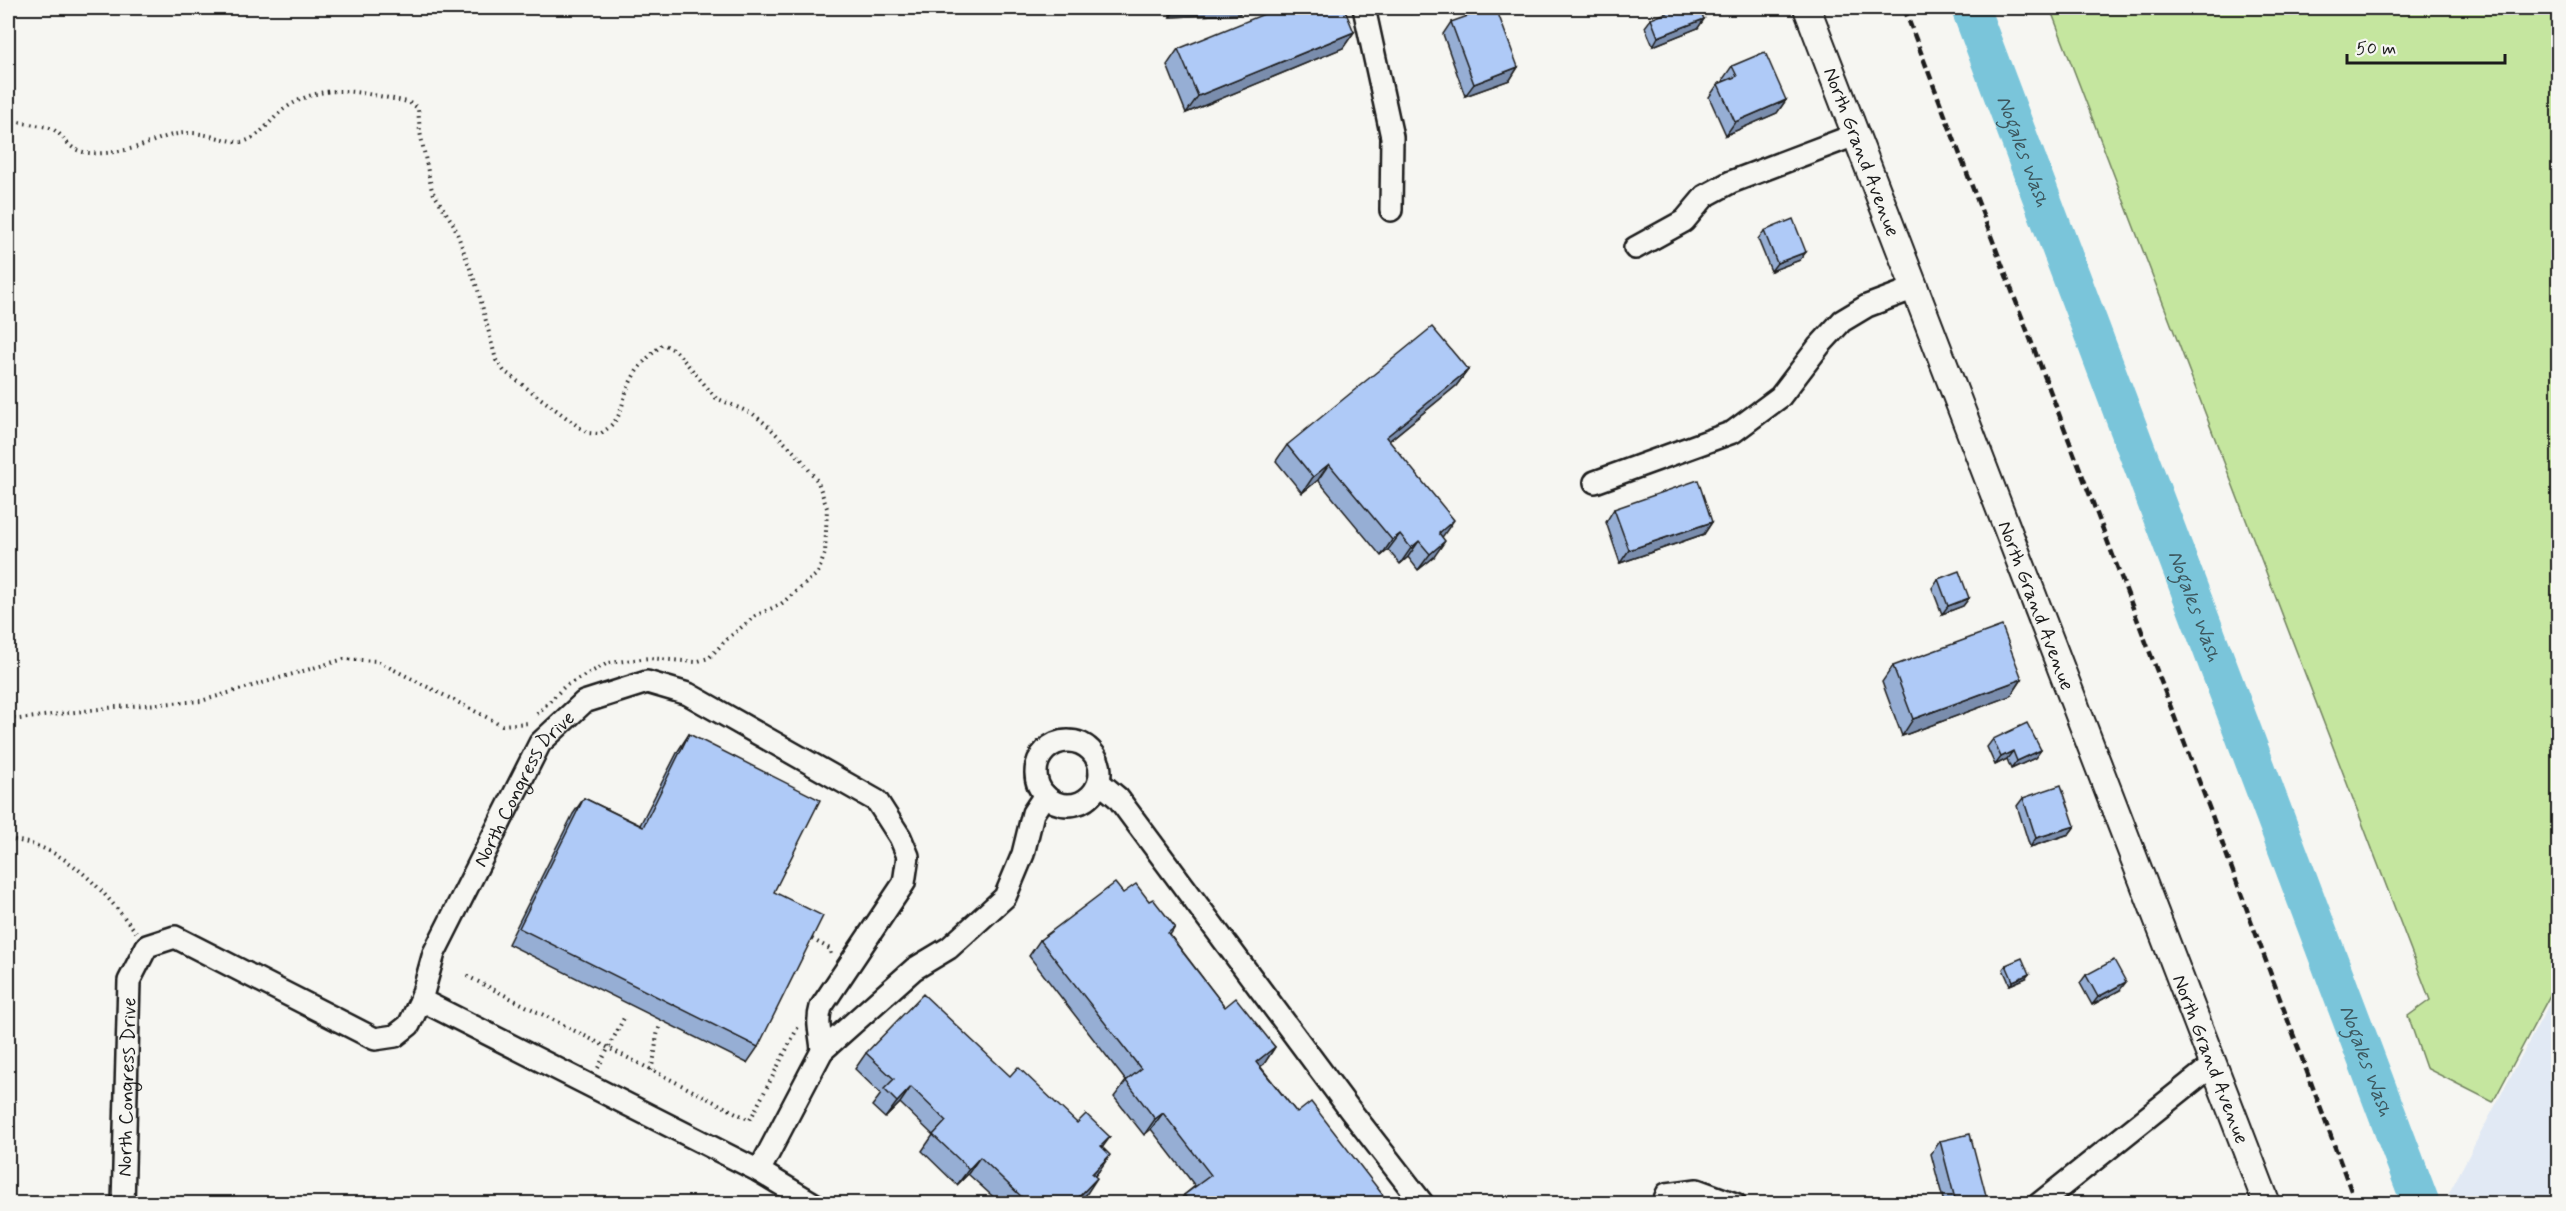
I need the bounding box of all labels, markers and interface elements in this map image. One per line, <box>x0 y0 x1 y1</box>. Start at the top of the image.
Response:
scale bar <box>2347 27 2504 65</box>
text: 50 m <box>2356 37 2396 61</box>
street label: North Grand Avenue <box>1816 64 1906 241</box>
water label: Nogales Wash <box>1989 92 2057 211</box>
street label: North Grand Avenue <box>1991 517 2080 694</box>
water label: Nogales Wash <box>2161 546 2228 666</box>
street label: North Congress Drive <box>468 705 581 872</box>
street label: North Grand Avenue <box>2165 971 2255 1148</box>
street label: North Congress Drive <box>112 997 144 1177</box>
water label: Nogales Wash <box>2332 1001 2400 1121</box>

